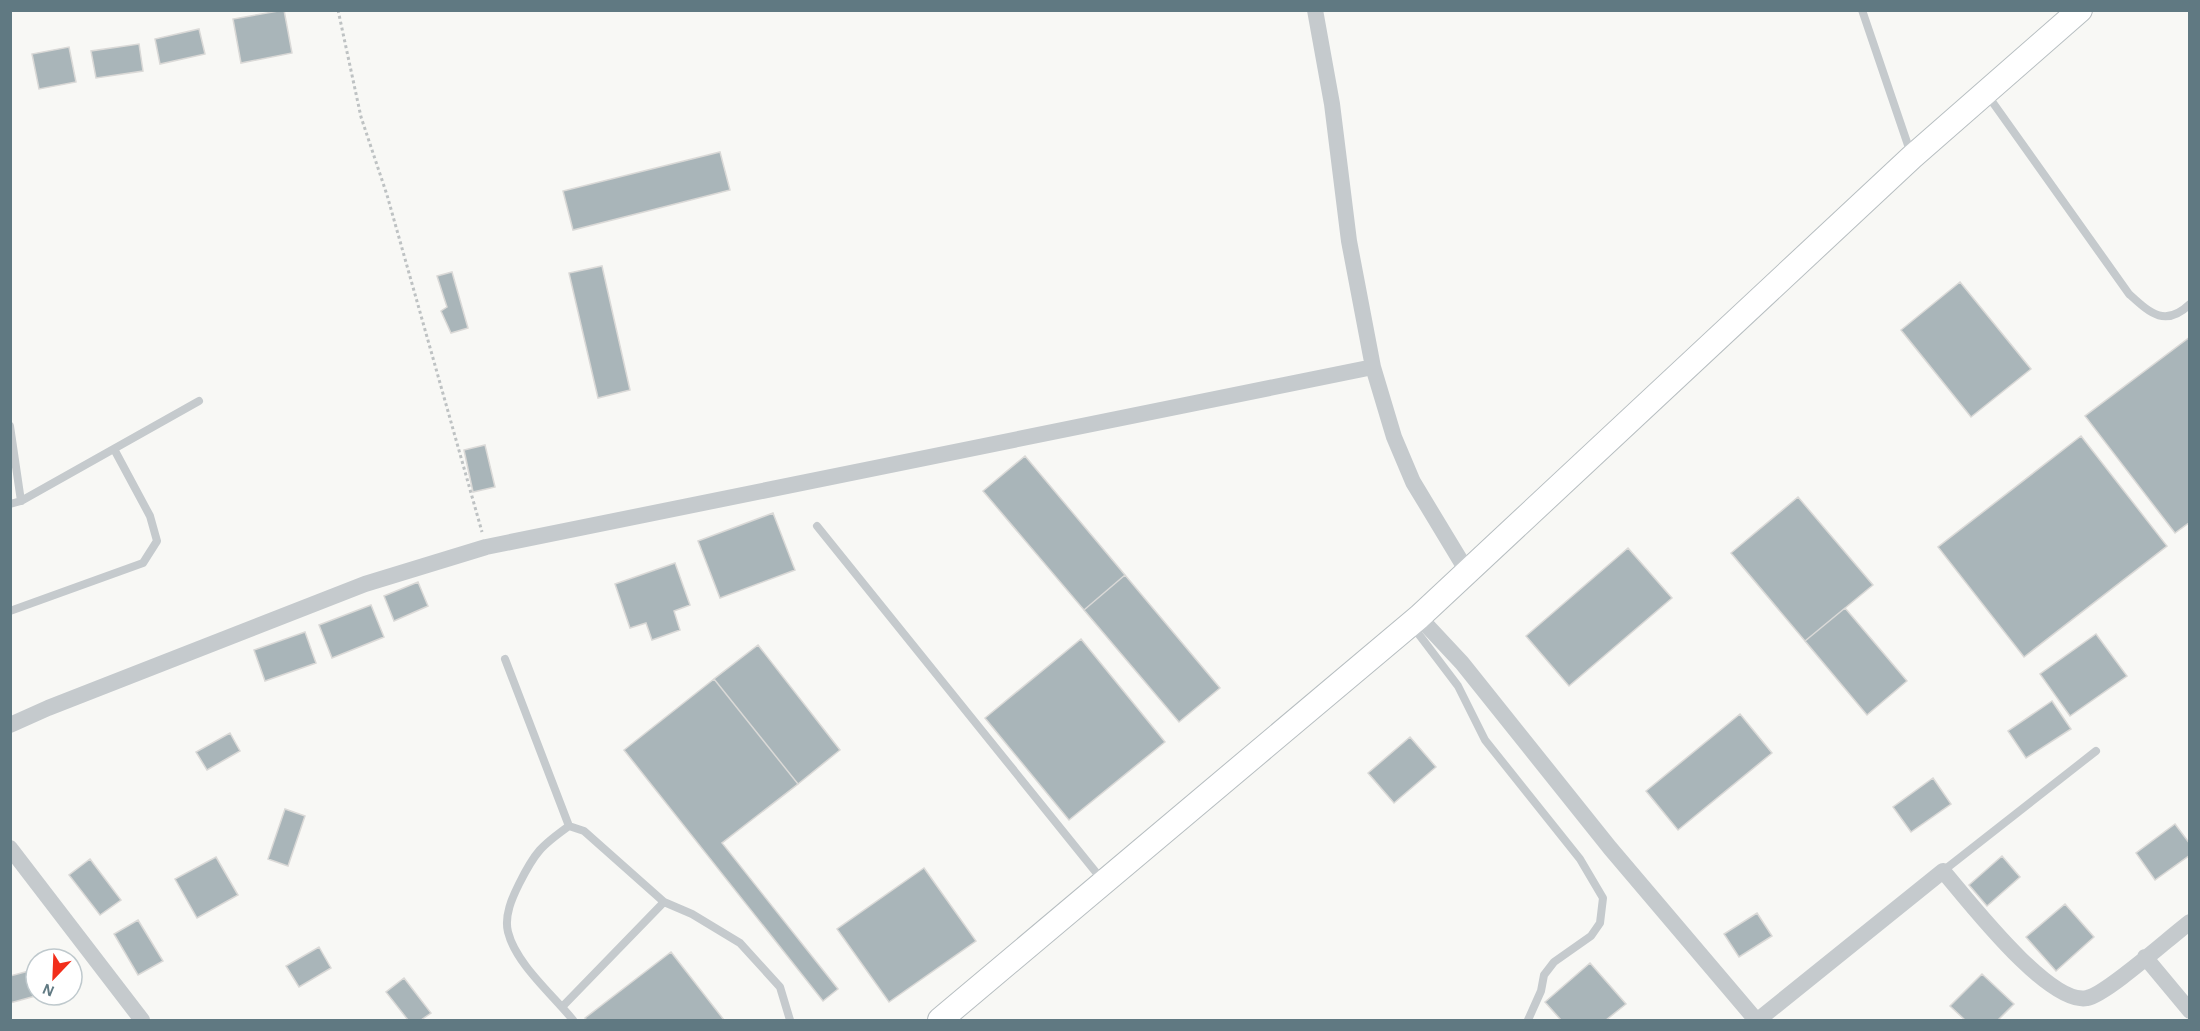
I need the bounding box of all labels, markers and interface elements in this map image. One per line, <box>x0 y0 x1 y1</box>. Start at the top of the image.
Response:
north arrow <box>24 947 84 1007</box>
text: N <box>40 980 57 999</box>

